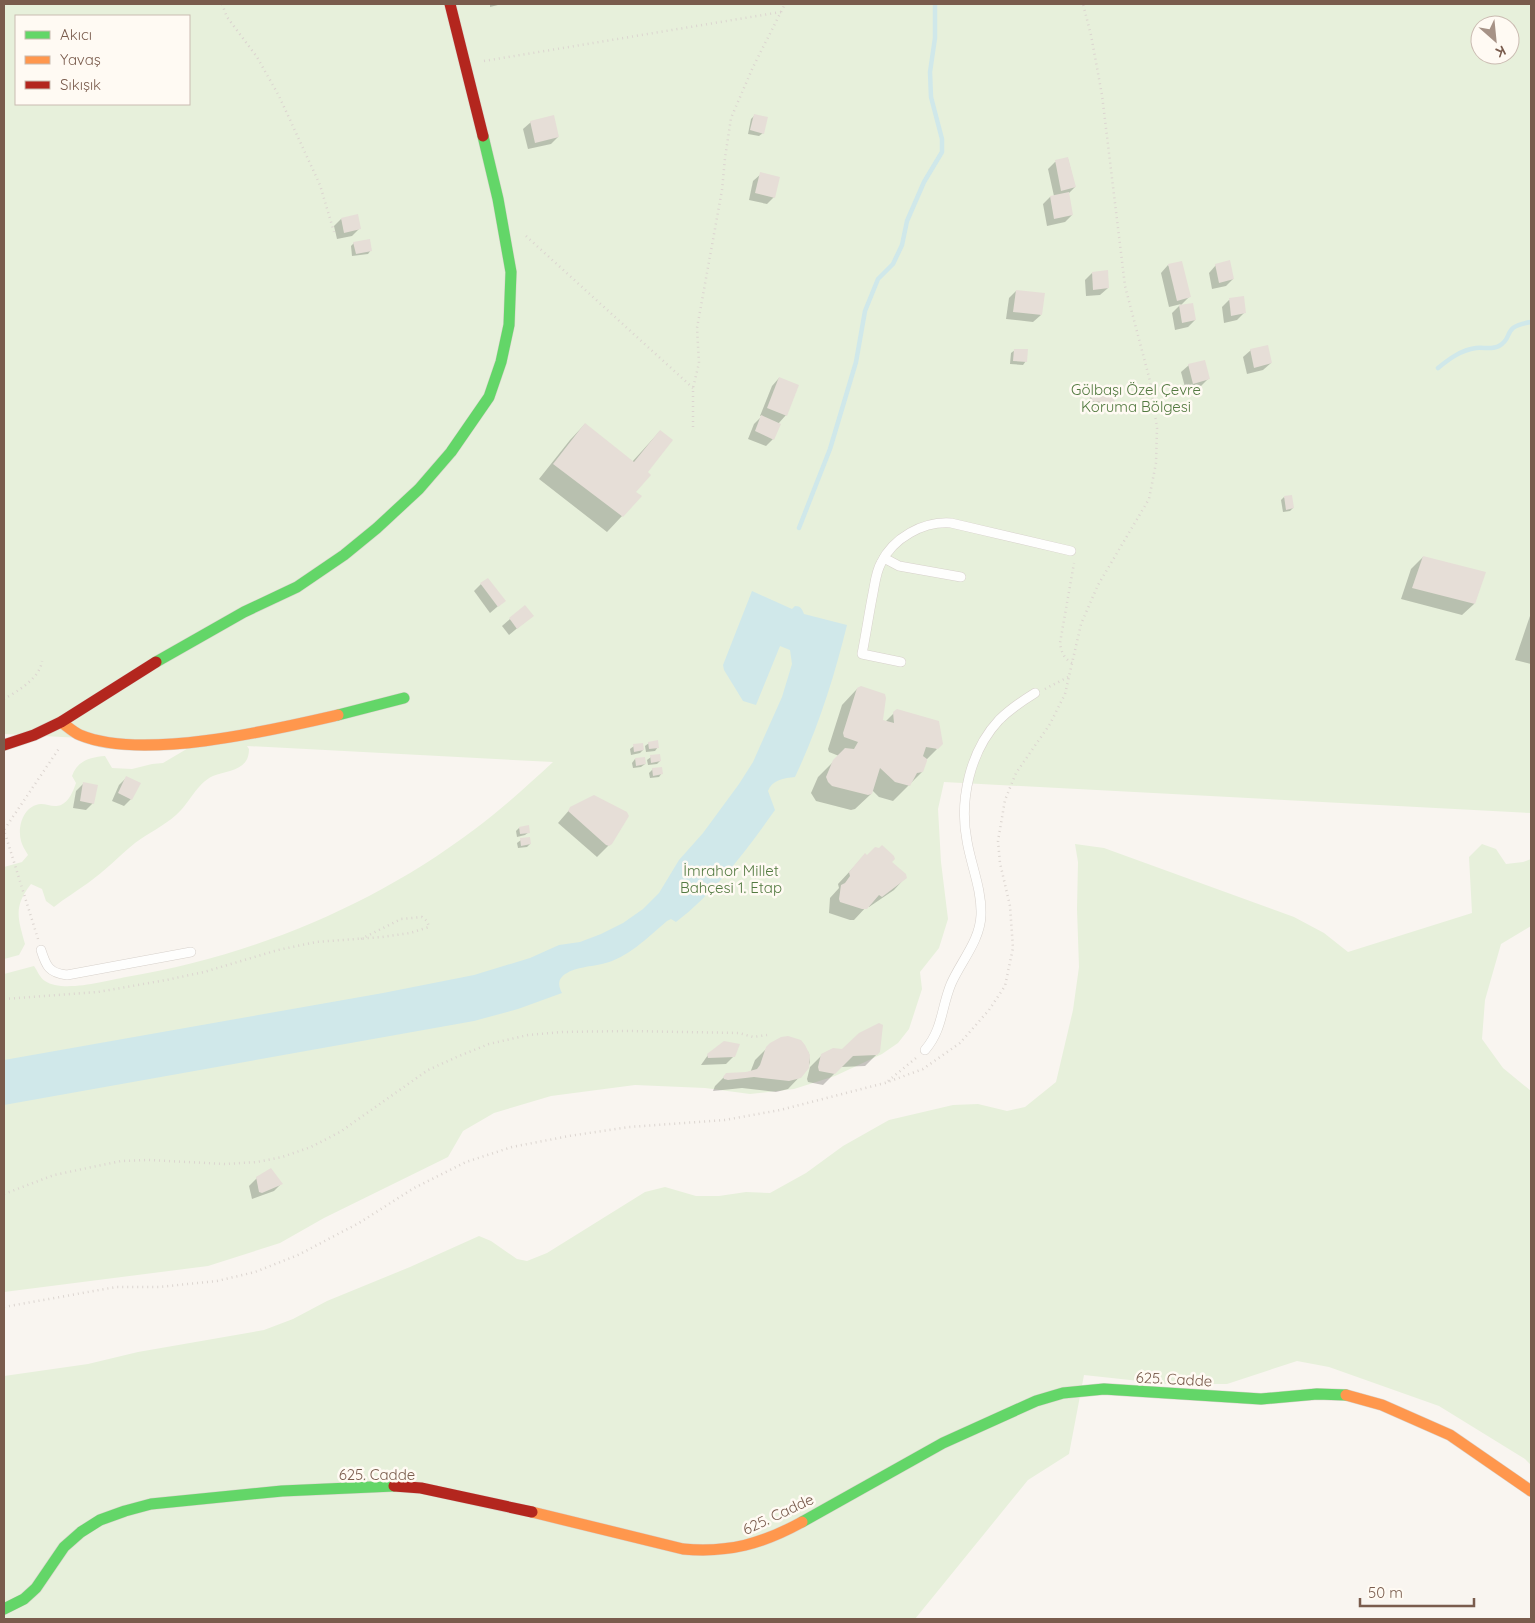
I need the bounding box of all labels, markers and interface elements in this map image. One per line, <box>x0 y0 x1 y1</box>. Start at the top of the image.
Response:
legend <box>15 15 190 105</box>
north arrow <box>1470 15 1520 65</box>
text: Akıcı <box>60 25 92 44</box>
text: K <box>1493 41 1509 62</box>
text: Yavaş <box>60 50 101 69</box>
text: Sıkışık <box>60 75 101 94</box>
park label: Gölbaşı Özel Çevre Koruma Bölgesi <box>1071 380 1201 416</box>
park label: İmrahor Millet Bahçesi 1. Etap <box>680 861 782 897</box>
street label: 625. Cadde <box>1135 1368 1213 1390</box>
street label: 625. Cadde <box>339 1465 415 1484</box>
street label: 625. Cadde <box>739 1489 817 1539</box>
scale bar <box>1360 1576 1474 1608</box>
text: 50 m <box>1368 1583 1403 1602</box>

